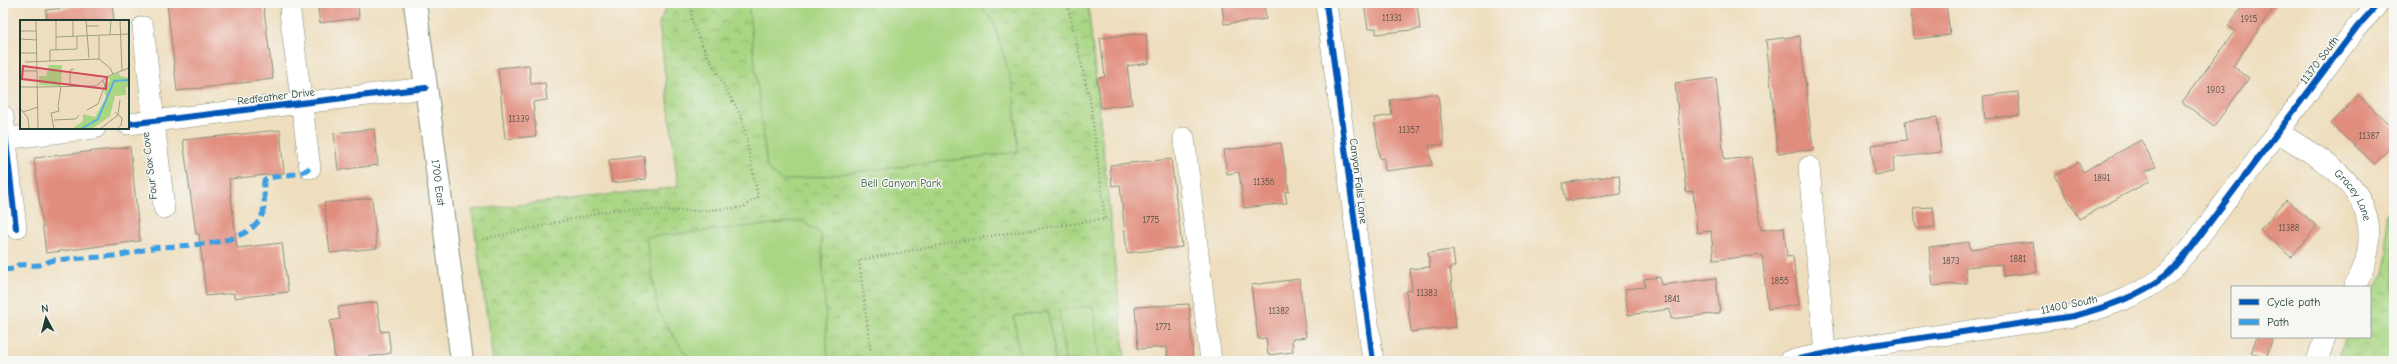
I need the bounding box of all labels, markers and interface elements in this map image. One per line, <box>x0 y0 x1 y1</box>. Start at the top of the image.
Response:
house number: 11331 <box>1382 13 1402 23</box>
house number: 1915 <box>2241 14 2258 24</box>
inset map <box>20 20 129 129</box>
street label: 11370 South <box>2297 34 2342 87</box>
street label: Redfeather Drive <box>237 85 316 108</box>
house number: 1903 <box>2207 85 2225 95</box>
house number: 11339 <box>508 114 530 124</box>
house number: 11357 <box>1399 125 1420 135</box>
street label: Four Sox Cove <box>139 131 160 201</box>
house number: 11387 <box>2359 131 2380 141</box>
street label: Canyon Falls Lane <box>1347 138 1370 225</box>
street label: 1700 East <box>429 159 448 207</box>
street label: Gracey Lane <box>2332 167 2374 223</box>
house number: 1891 <box>2094 173 2111 183</box>
park label: Bell Canyon Park <box>861 177 942 190</box>
house number: 11356 <box>1253 177 1275 187</box>
house number: 1775 <box>1143 215 1160 225</box>
house number: 11388 <box>2279 223 2300 233</box>
house number: 1881 <box>2010 254 2027 264</box>
house number: 1873 <box>1942 256 1960 266</box>
house number: 1855 <box>1771 276 1789 286</box>
legend <box>2231 286 2371 338</box>
house number: 11383 <box>1417 288 1437 298</box>
street label: 11400 South <box>2040 292 2099 317</box>
house number: 1841 <box>1664 294 1680 304</box>
text: Cycle path <box>2267 295 2320 309</box>
north arrow <box>26 298 66 338</box>
text: N <box>40 302 49 315</box>
house number: 11382 <box>1268 306 1290 316</box>
text: Path <box>2267 315 2289 329</box>
house number: 1771 <box>1155 322 1171 332</box>

